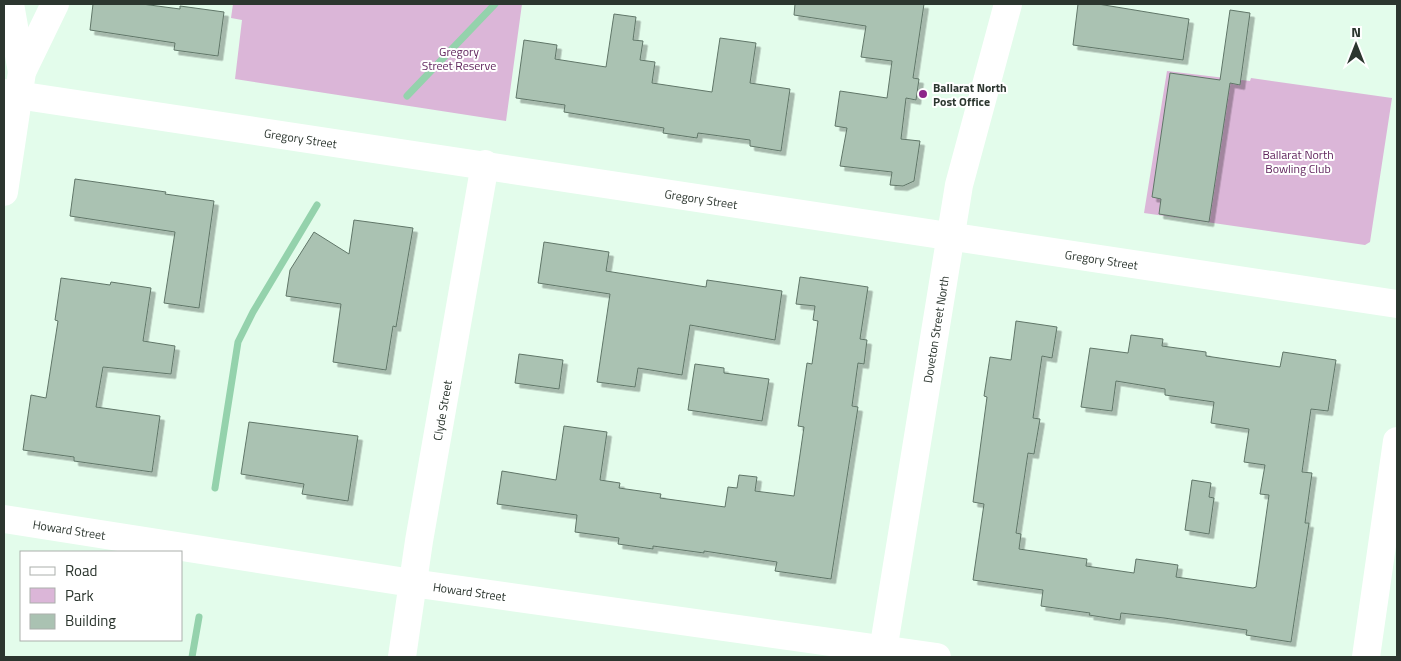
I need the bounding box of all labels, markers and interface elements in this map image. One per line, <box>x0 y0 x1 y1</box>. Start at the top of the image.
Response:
north arrow <box>1331 20 1381 70</box>
text: N <box>1351 21 1361 42</box>
park label: Gregory Street Reserve <box>422 42 496 75</box>
place label: Ballarat North Post Office <box>933 78 1007 111</box>
marker: Ballarat North Post Office <box>917 88 929 100</box>
street label: Gregory Street <box>263 123 339 153</box>
park label: Ballarat North Bowling Club <box>1262 145 1334 178</box>
street label: Gregory Street <box>663 184 740 214</box>
street label: Gregory Street <box>1064 244 1140 274</box>
street label: Doveton Street North <box>917 274 954 384</box>
street label: Clyde Street <box>427 378 457 442</box>
street label: Howard Street <box>31 514 108 544</box>
legend <box>20 551 182 641</box>
text: Road <box>65 559 97 582</box>
street label: Howard Street <box>432 577 508 606</box>
text: Park <box>65 584 94 607</box>
text: Building <box>65 609 116 632</box>

